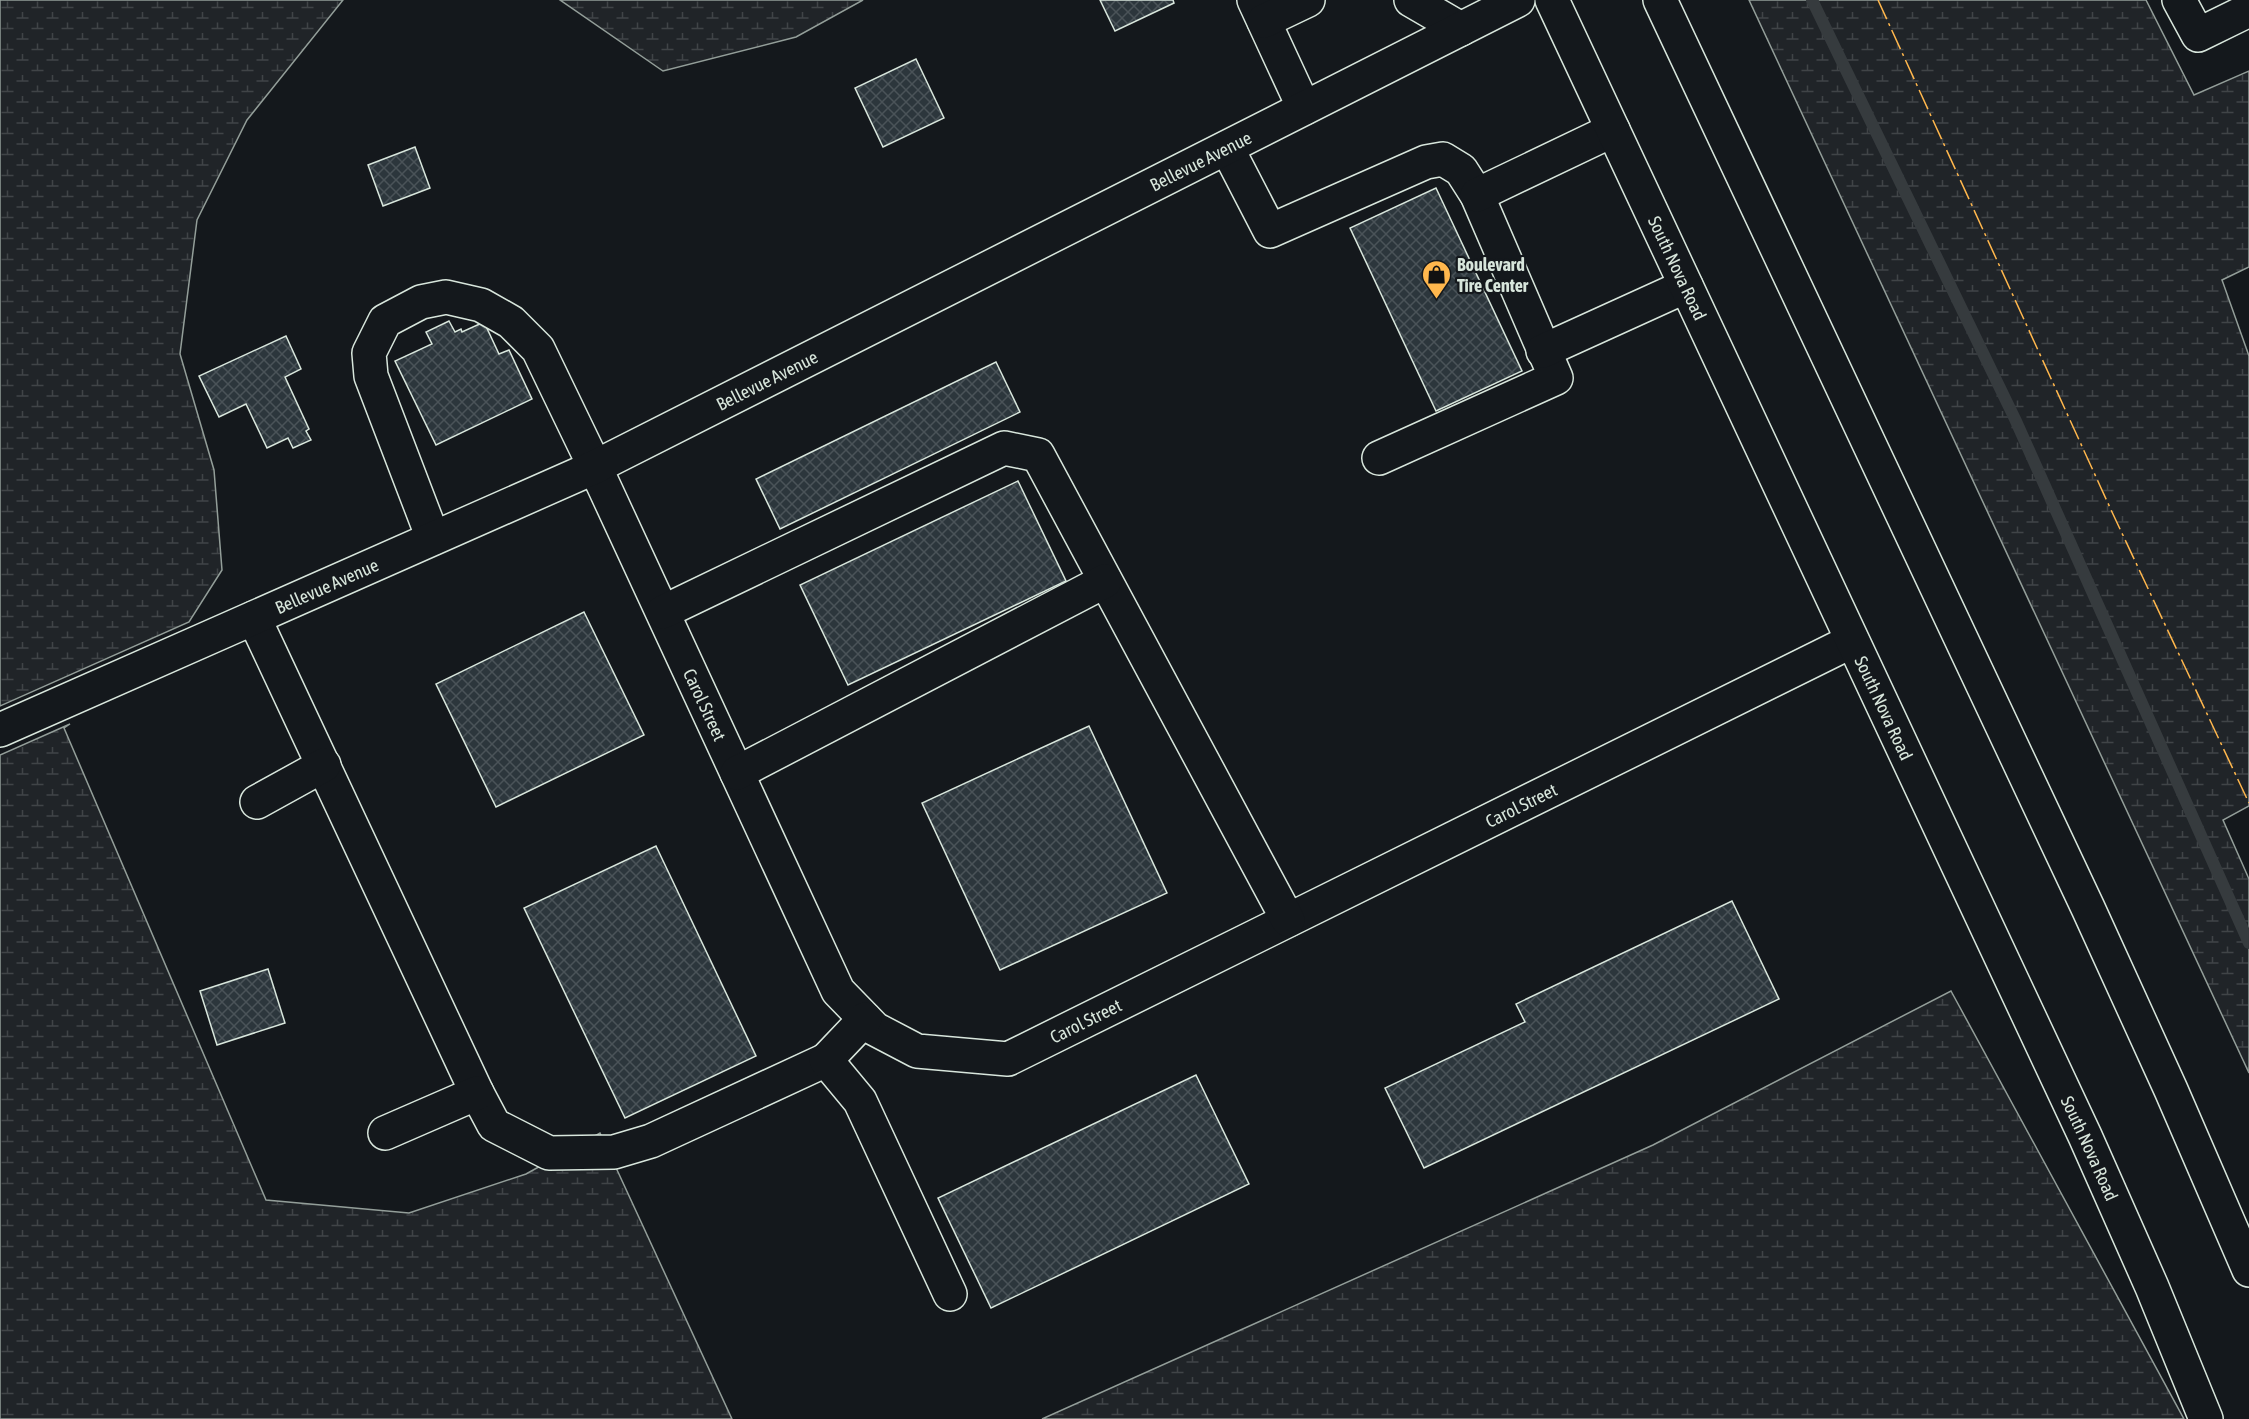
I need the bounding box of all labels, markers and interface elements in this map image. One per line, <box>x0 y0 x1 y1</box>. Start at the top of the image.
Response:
street label: Bellevue Avenue <box>1146 126 1255 195</box>
street label: South Nova Road <box>1644 213 1711 323</box>
place label: Boulevard Tire Center <box>1457 254 1529 296</box>
shop icon: Boulevard Tire Center <box>1420 258 1452 300</box>
street label: Bellevue Avenue <box>713 346 821 414</box>
street label: Bellevue Avenue <box>272 554 381 618</box>
street label: South Nova Road <box>1851 653 1918 763</box>
street label: Carol Street <box>679 665 731 744</box>
street label: Carol Street <box>1482 778 1560 831</box>
street label: Carol Street <box>1046 994 1125 1047</box>
street label: South Nova Road <box>2057 1093 2123 1204</box>

